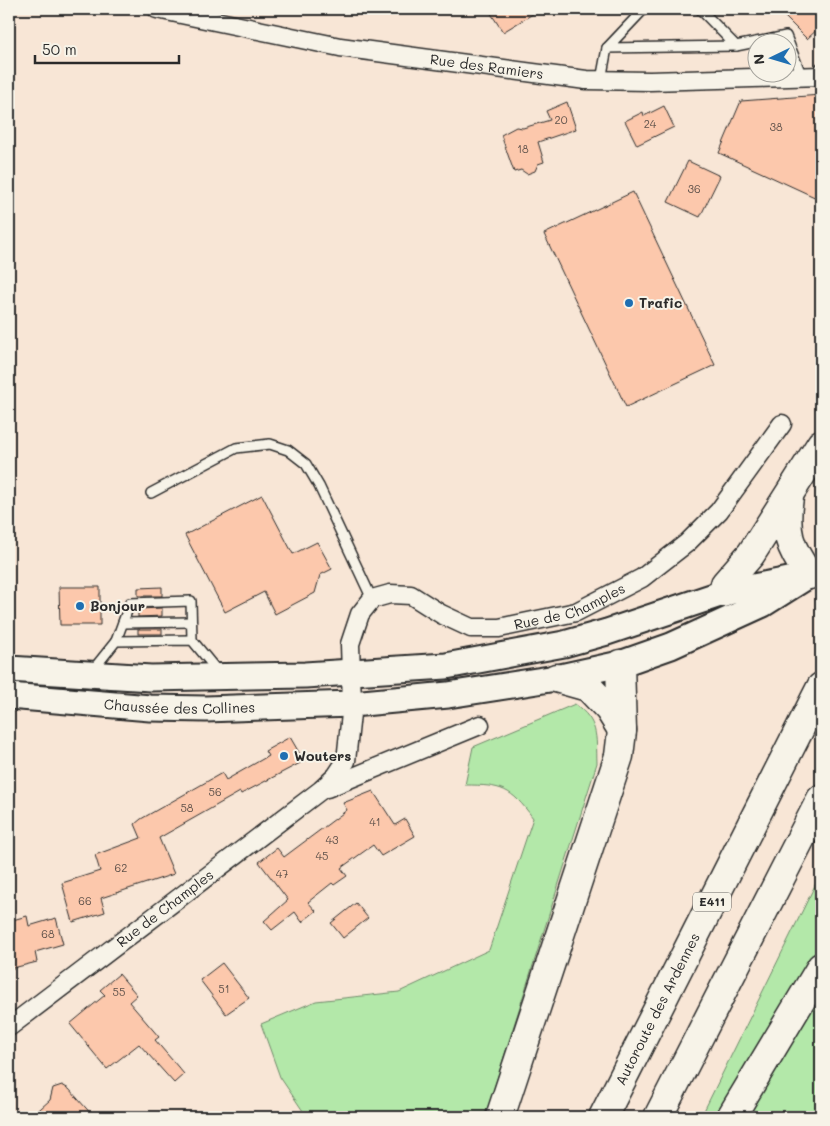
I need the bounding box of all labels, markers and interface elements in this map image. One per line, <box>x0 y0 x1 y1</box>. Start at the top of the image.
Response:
scale bar <box>35 32 179 64</box>
north arrow <box>748 32 798 82</box>
text: 50 m <box>42 39 77 59</box>
street label: Rue des Ramiers <box>429 49 545 83</box>
text: N <box>749 53 768 65</box>
house number: 20 <box>555 112 568 127</box>
house number: 24 <box>644 116 657 131</box>
house number: 38 <box>769 119 783 134</box>
house number: 18 <box>517 141 529 156</box>
house number: 36 <box>687 181 701 196</box>
place label: Trafic <box>639 293 682 312</box>
marker: Trafic <box>623 297 635 309</box>
street label: Rue de Champles <box>512 578 628 634</box>
place label: Bonjour <box>90 596 145 615</box>
marker: Bonjour <box>74 600 86 612</box>
street label: Chaussée des Collines <box>103 694 256 718</box>
place label: Wouters <box>294 746 351 765</box>
marker: Wouters <box>278 750 290 762</box>
house number: 56 <box>208 784 222 799</box>
house number: 58 <box>180 800 194 815</box>
house number: 41 <box>369 814 381 829</box>
house number: 43 <box>326 832 339 847</box>
house number: 45 <box>316 848 328 863</box>
house number: 62 <box>115 860 127 875</box>
street label: Rue de Champles <box>112 865 217 951</box>
house number: 47 <box>276 866 288 881</box>
road number: E411 <box>693 892 731 912</box>
house number: 66 <box>78 893 92 908</box>
house number: 68 <box>41 926 55 941</box>
street label: Autoroute des Ardennes <box>611 929 704 1088</box>
house number: 51 <box>218 981 230 996</box>
house number: 55 <box>113 984 125 999</box>

